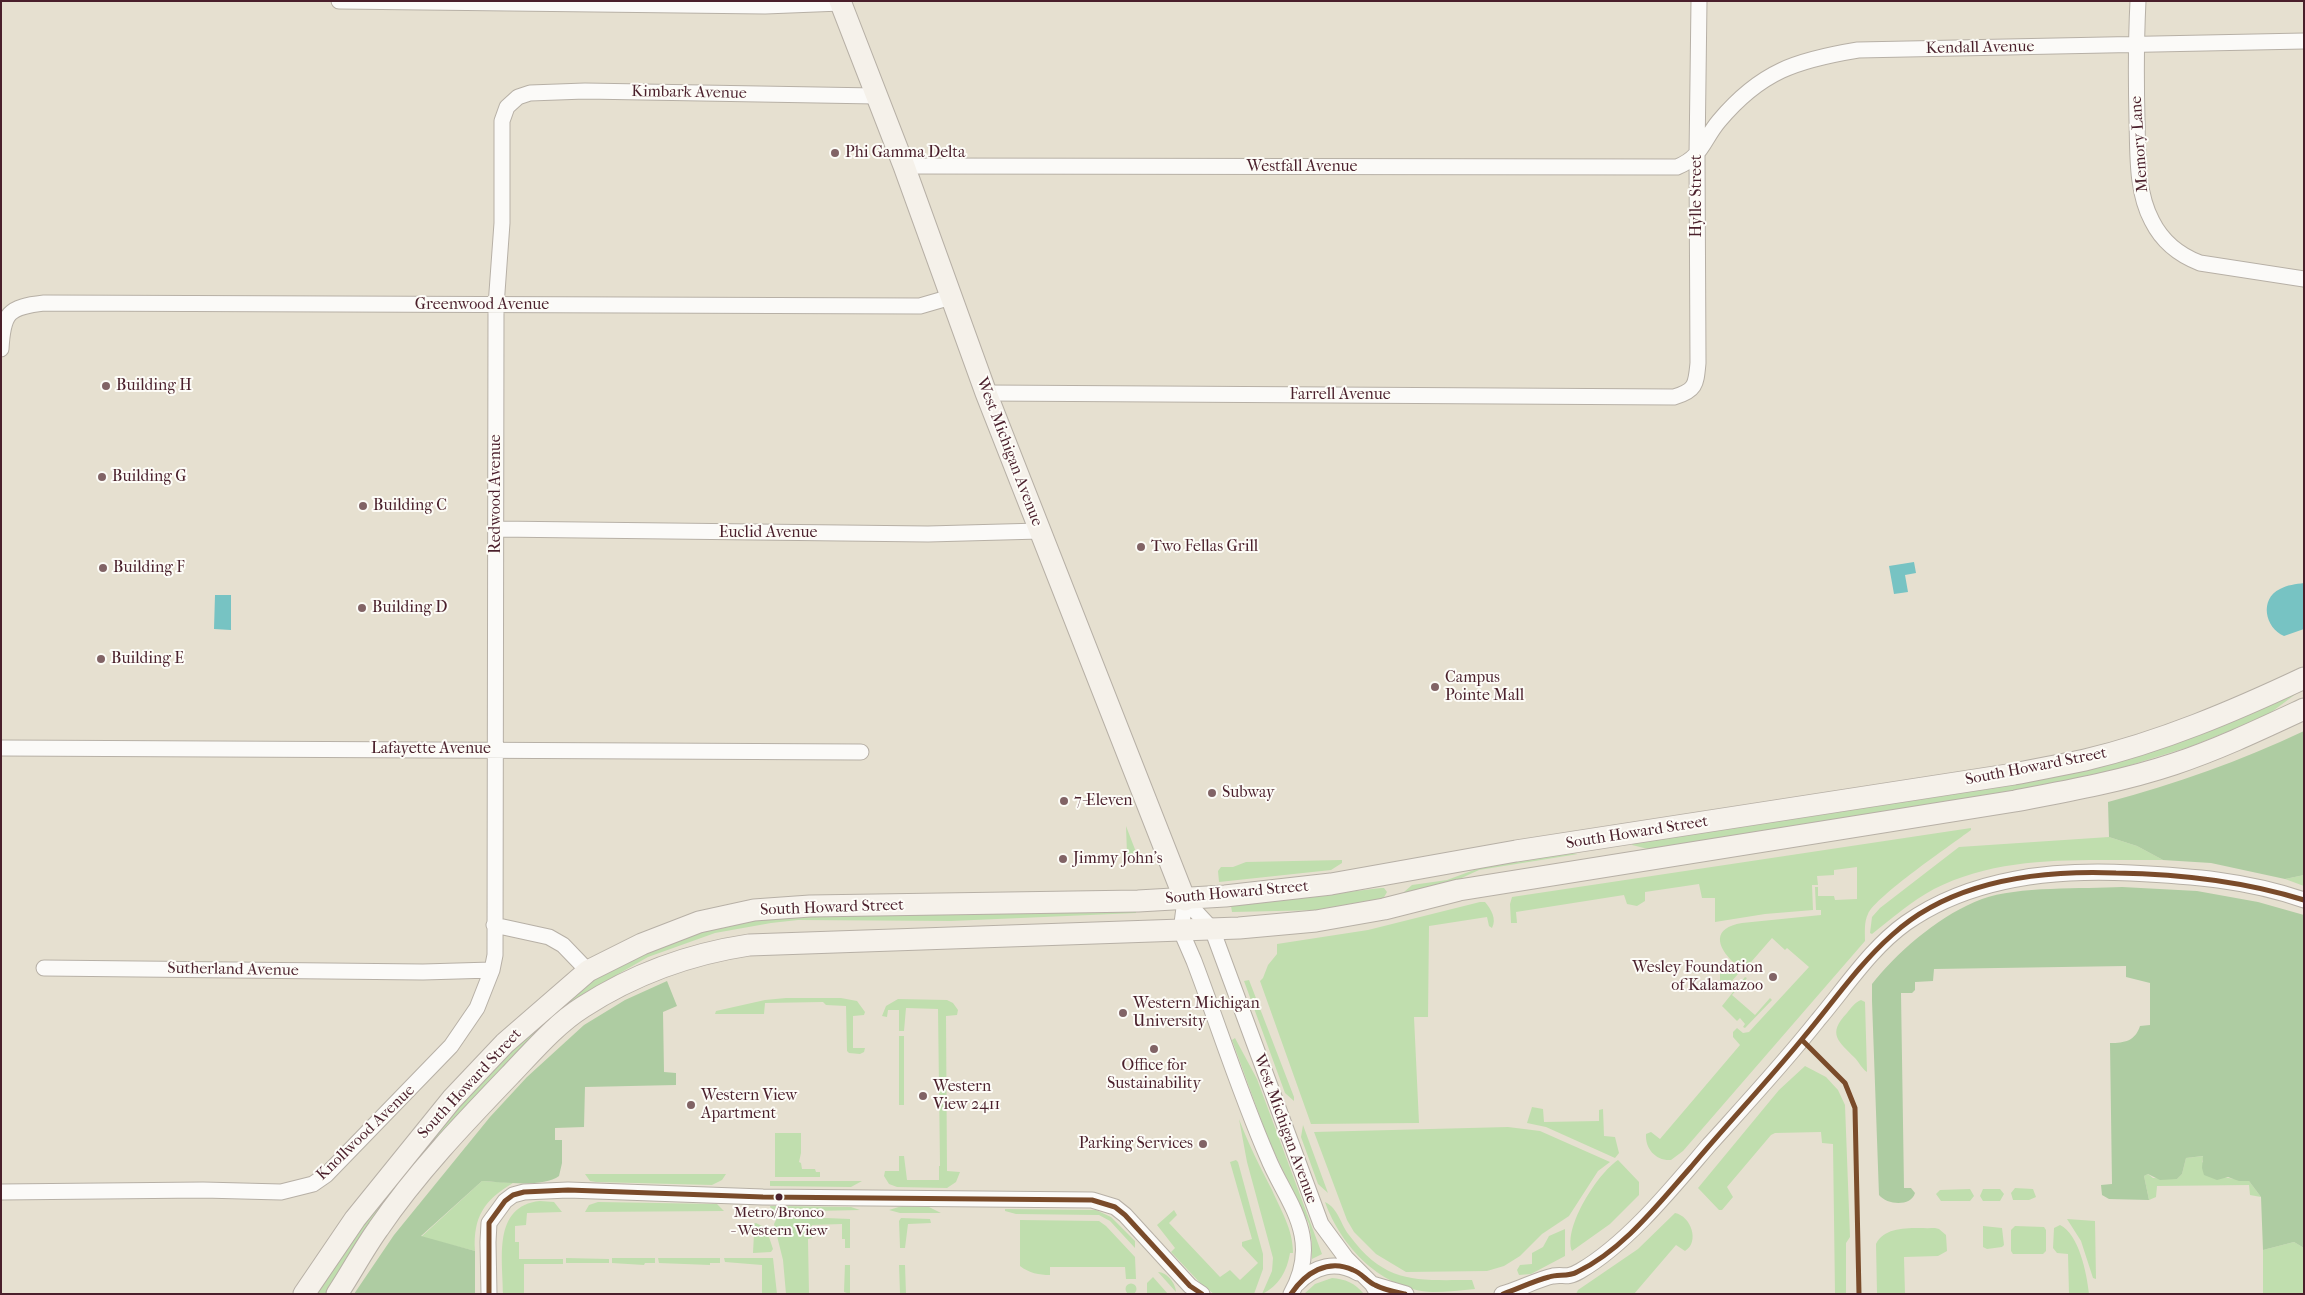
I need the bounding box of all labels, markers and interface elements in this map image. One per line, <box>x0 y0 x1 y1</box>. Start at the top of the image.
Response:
street label: Kendall Avenue <box>1926 37 2034 59</box>
street label: Kimbark Avenue <box>631 82 747 104</box>
street label: Memory Lane <box>2127 95 2153 193</box>
place label: Phi Gamma Delta <box>845 143 965 163</box>
marker: Phi Gamma Delta <box>829 147 841 159</box>
street label: Hylle Street <box>1687 154 1707 238</box>
street label: Westfall Avenue <box>1247 157 1357 177</box>
street label: Greenwood Avenue <box>415 295 549 315</box>
street label: West Michigan Avenue <box>972 375 1046 529</box>
place label: Building H <box>116 376 192 396</box>
marker: Building H <box>100 380 112 392</box>
street label: Farrell Avenue <box>1289 385 1391 405</box>
street label: Redwood Avenue <box>486 434 506 554</box>
place label: Building G <box>112 467 187 487</box>
marker: Building G <box>96 471 108 483</box>
place label: Building C <box>373 496 447 516</box>
marker: Building C <box>357 500 369 512</box>
street label: Euclid Avenue <box>719 523 817 543</box>
place label: Two Fellas Grill <box>1151 537 1258 557</box>
marker: Two Fellas Grill <box>1135 541 1147 553</box>
place label: Building F <box>113 558 185 578</box>
marker: Building F <box>97 562 109 574</box>
place label: Building D <box>372 598 447 618</box>
marker: Building D <box>356 602 368 614</box>
place label: Building E <box>111 649 184 669</box>
marker: Building E <box>95 653 107 665</box>
place label: Campus Pointe Mall <box>1445 668 1524 706</box>
marker: Campus Pointe Mall <box>1429 681 1441 693</box>
street label: Lafayette Avenue <box>371 739 491 759</box>
street label: South Howard Street <box>1964 744 2108 790</box>
place label: Subway <box>1222 783 1275 803</box>
marker: Subway <box>1206 787 1218 799</box>
place label: 7-Eleven <box>1074 791 1133 811</box>
marker: 7-Eleven <box>1058 795 1070 807</box>
street label: South Howard Street <box>1565 812 1709 854</box>
place label: Jimmy John's <box>1073 849 1163 869</box>
marker: Jimmy John's <box>1057 853 1069 865</box>
street label: South Howard Street <box>1165 877 1309 909</box>
street label: South Howard Street <box>760 896 904 920</box>
place label: Wesley Foundation of Kalamazoo <box>1632 958 1763 996</box>
street label: Sutherland Avenue <box>167 959 299 981</box>
marker: Wesley Foundation of Kalamazoo <box>1767 971 1779 983</box>
place label: Western Michigan University <box>1133 994 1260 1032</box>
marker: Western Michigan University <box>1117 1007 1129 1019</box>
street label: South Howard Street <box>414 1025 526 1143</box>
marker: Office for Sustainability <box>1148 1043 1160 1055</box>
street label: West Michigan Avenue <box>1249 1052 1321 1206</box>
place label: Office for Sustainability <box>1107 1056 1201 1094</box>
place label: Western View 2411 <box>933 1077 1000 1115</box>
street label: Knollwood Avenue <box>313 1081 419 1185</box>
place label: Western View Apartment <box>701 1086 797 1124</box>
marker: Western View 2411 <box>917 1090 929 1102</box>
marker: Western View Apartment <box>685 1099 697 1111</box>
place label: Parking Services <box>1079 1134 1193 1154</box>
marker: Parking Services <box>1197 1138 1209 1150</box>
marker: Metro/Bronco - Western View <box>774 1192 784 1202</box>
place label: Metro/Bronco - Western View <box>730 1204 828 1239</box>

